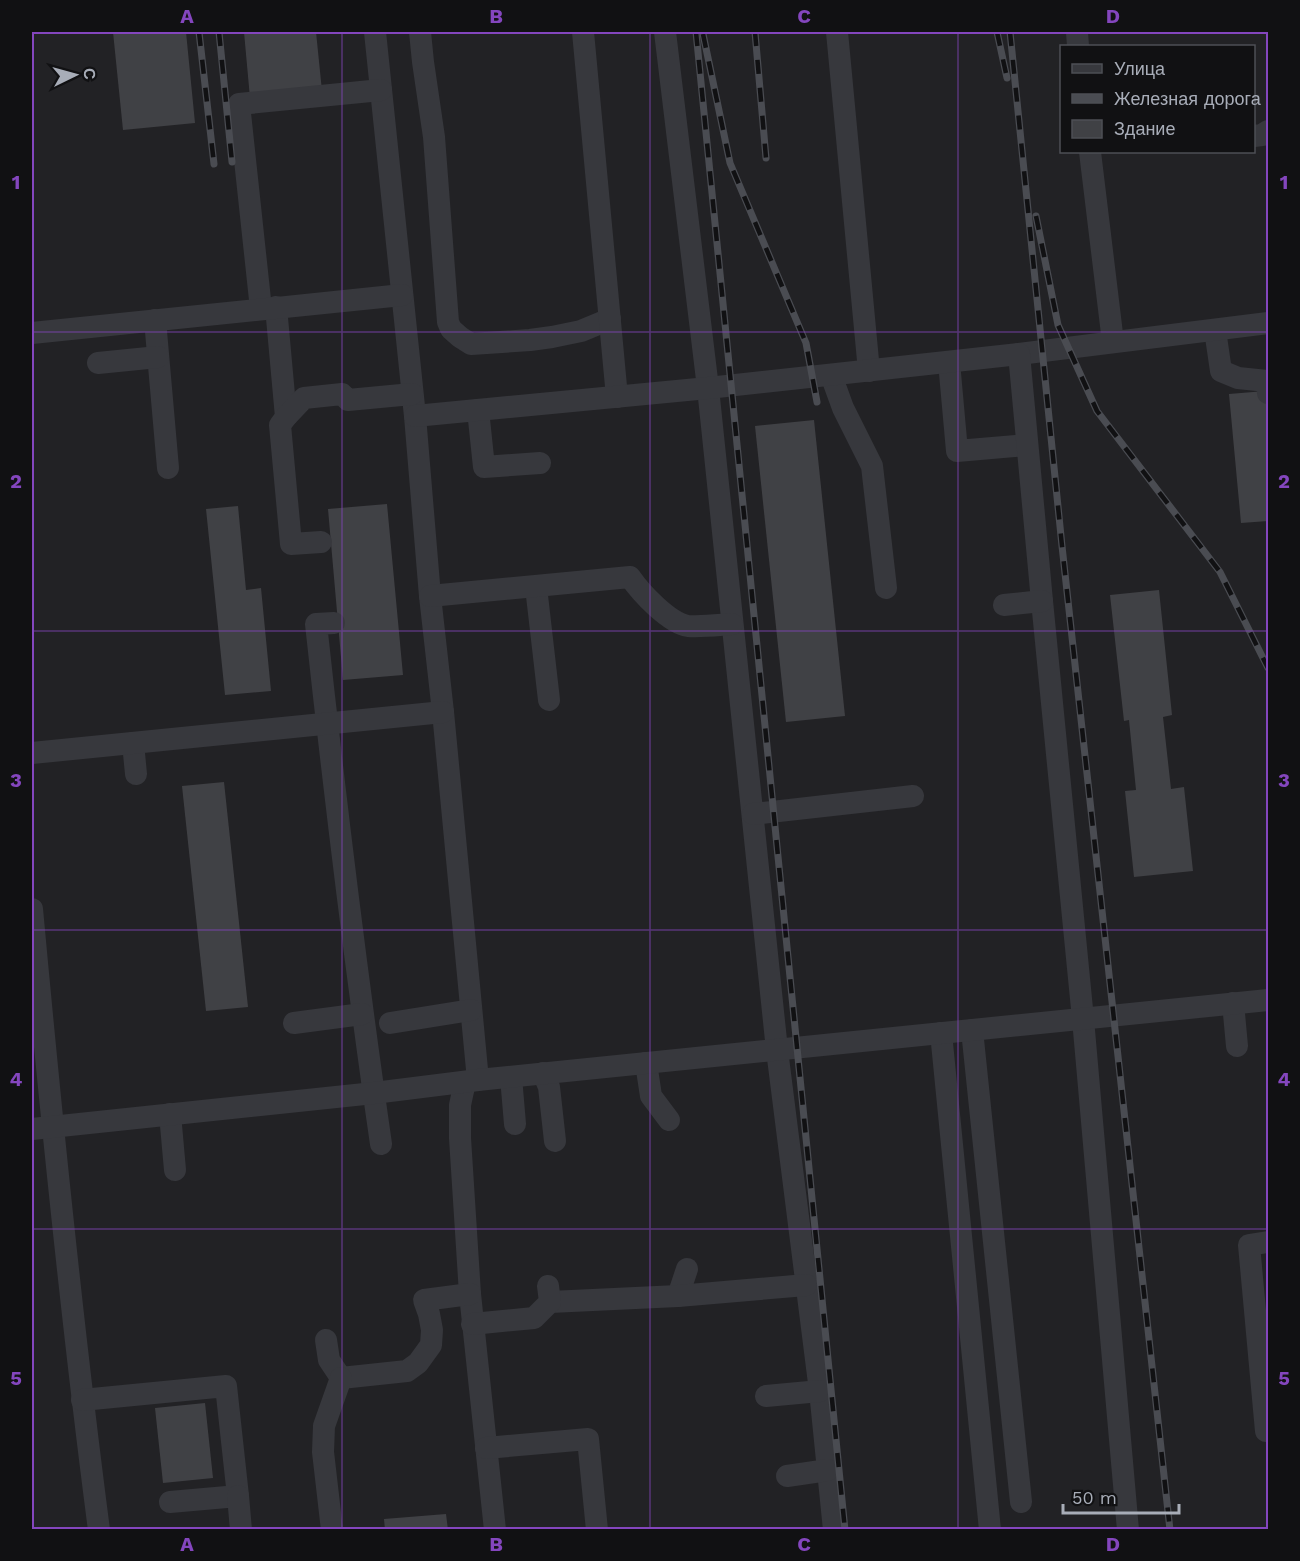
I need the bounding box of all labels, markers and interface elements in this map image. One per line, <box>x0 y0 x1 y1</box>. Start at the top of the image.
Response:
text: A <box>180 4 194 28</box>
text: B <box>489 4 503 28</box>
text: C <box>797 4 811 28</box>
text: D <box>1106 4 1120 28</box>
north arrow <box>45 45 105 105</box>
legend <box>1060 45 1255 153</box>
text: Улица <box>1114 58 1166 79</box>
text: С <box>79 67 99 81</box>
text: Железная дорога <box>1114 88 1262 109</box>
text: Здание <box>1114 118 1175 139</box>
text: 1 <box>12 170 20 194</box>
text: 1 <box>1280 170 1288 194</box>
text: 2 <box>10 469 22 493</box>
text: 2 <box>1278 469 1290 493</box>
text: 3 <box>10 768 22 792</box>
text: 3 <box>1278 768 1290 792</box>
text: 4 <box>10 1067 23 1091</box>
text: 4 <box>1278 1067 1291 1091</box>
text: 5 <box>10 1366 22 1390</box>
text: 5 <box>1278 1366 1290 1390</box>
scale bar <box>1063 1477 1178 1515</box>
text: 50 m <box>1072 1487 1117 1508</box>
text: A <box>180 1532 194 1556</box>
text: B <box>489 1532 503 1556</box>
text: C <box>797 1532 811 1556</box>
text: D <box>1106 1532 1120 1556</box>

